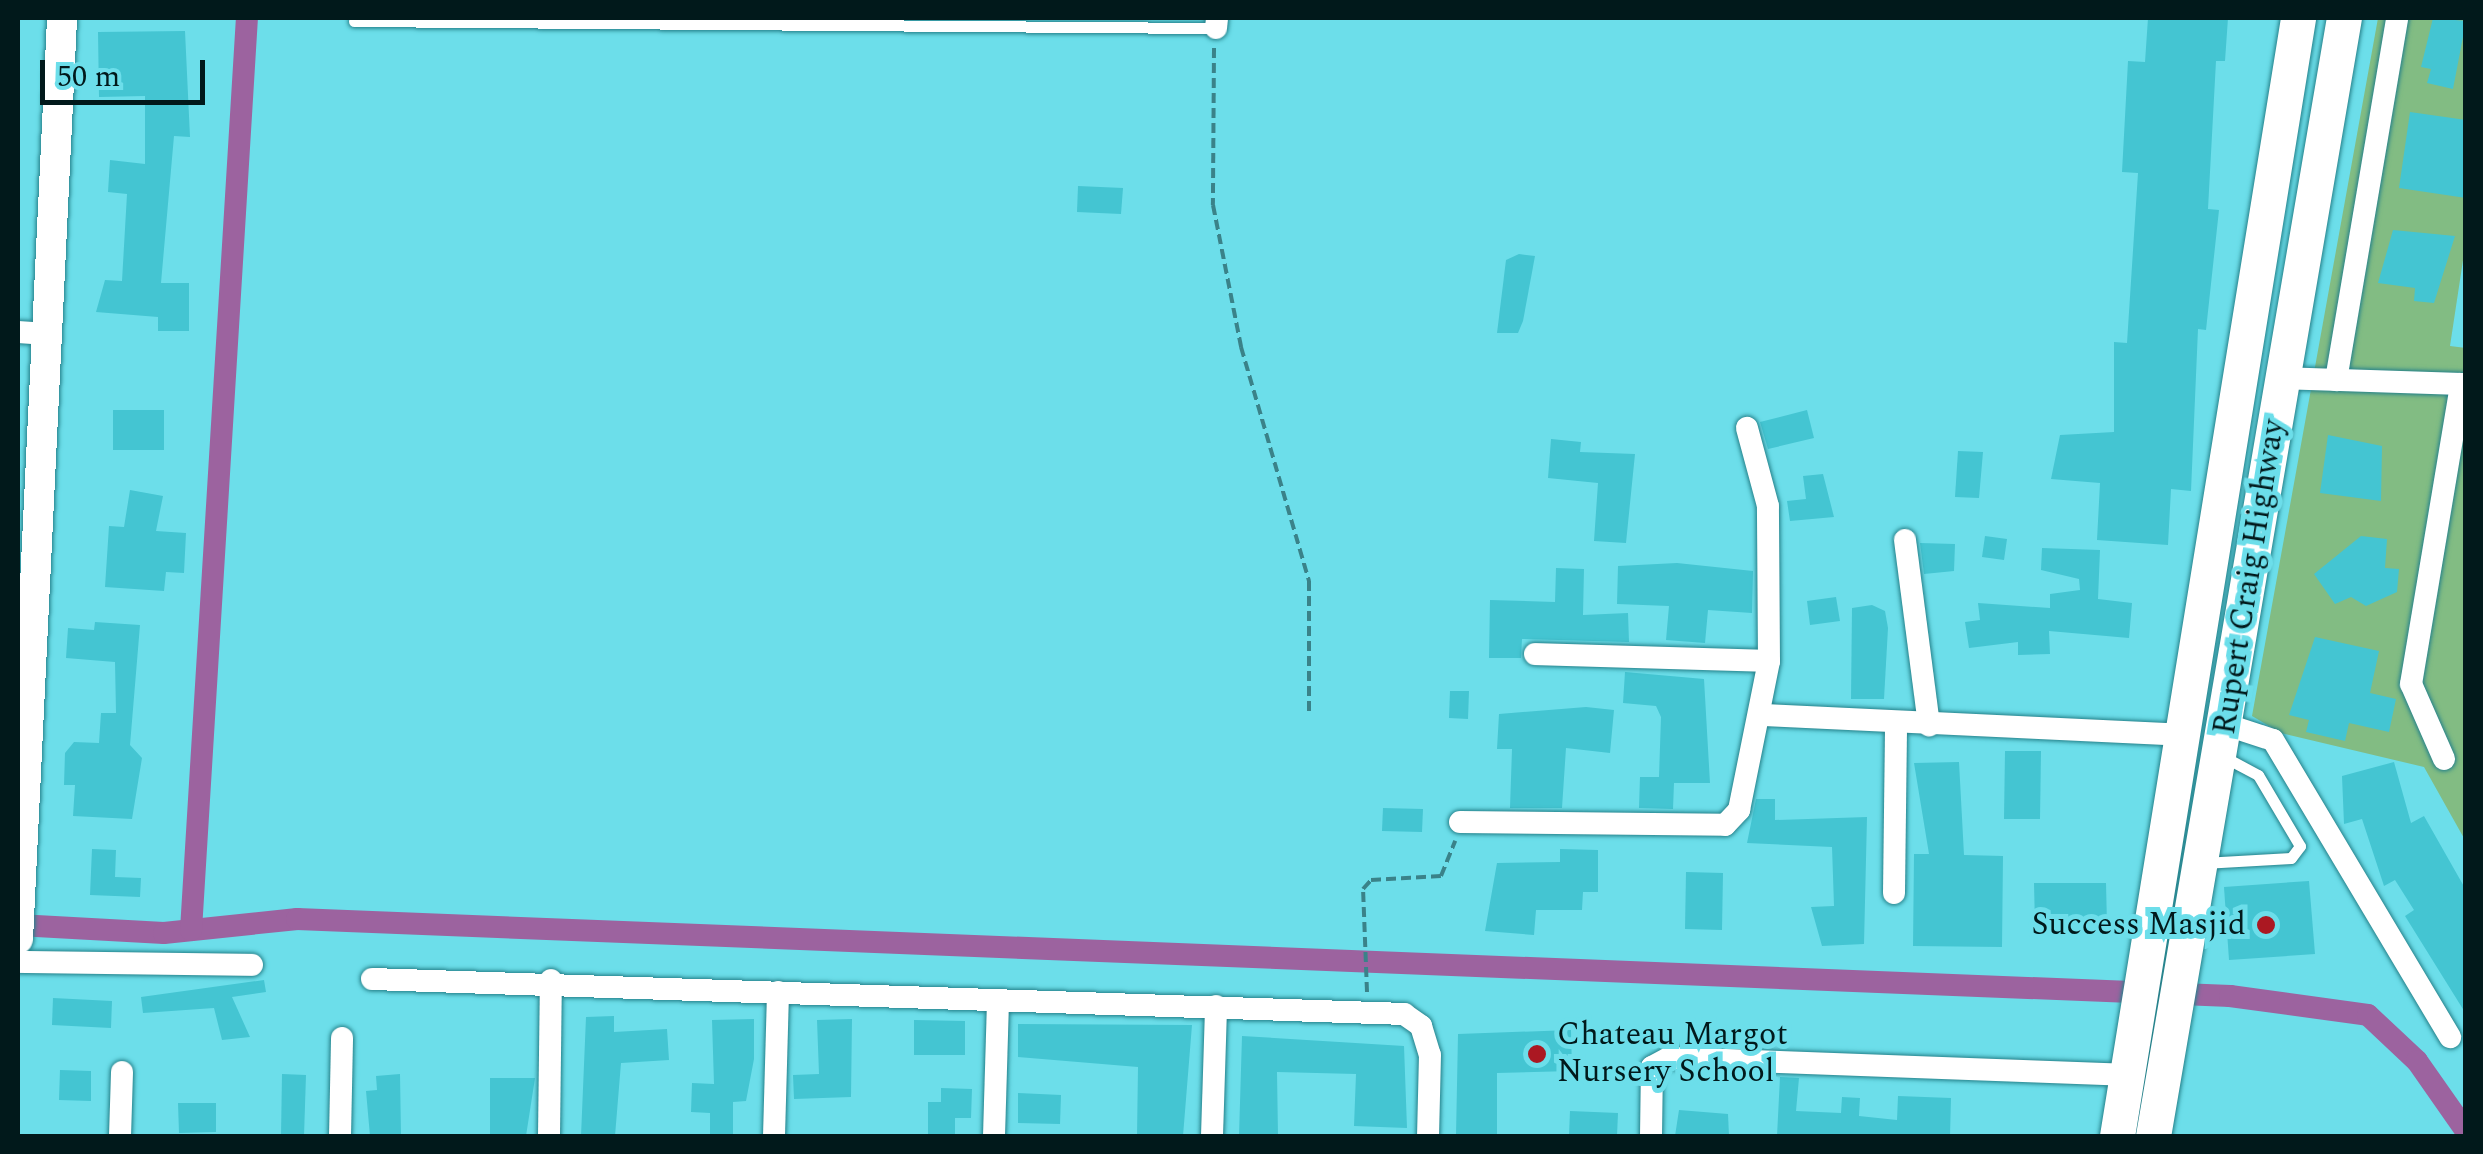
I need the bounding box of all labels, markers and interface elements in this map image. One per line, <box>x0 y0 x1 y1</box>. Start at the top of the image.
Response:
scale bar <box>45 40 210 102</box>
text: 50 m <box>57 54 120 100</box>
street label: Rupert Craig Highway <box>2206 417 2294 737</box>
place label: Success Masjid <box>2031 906 2246 944</box>
marker: Success Masjid <box>2255 914 2277 936</box>
place label: Chateau Margot Nursery School <box>1557 1017 1788 1092</box>
marker: Chateau Margot Nursery School <box>1526 1043 1548 1065</box>

